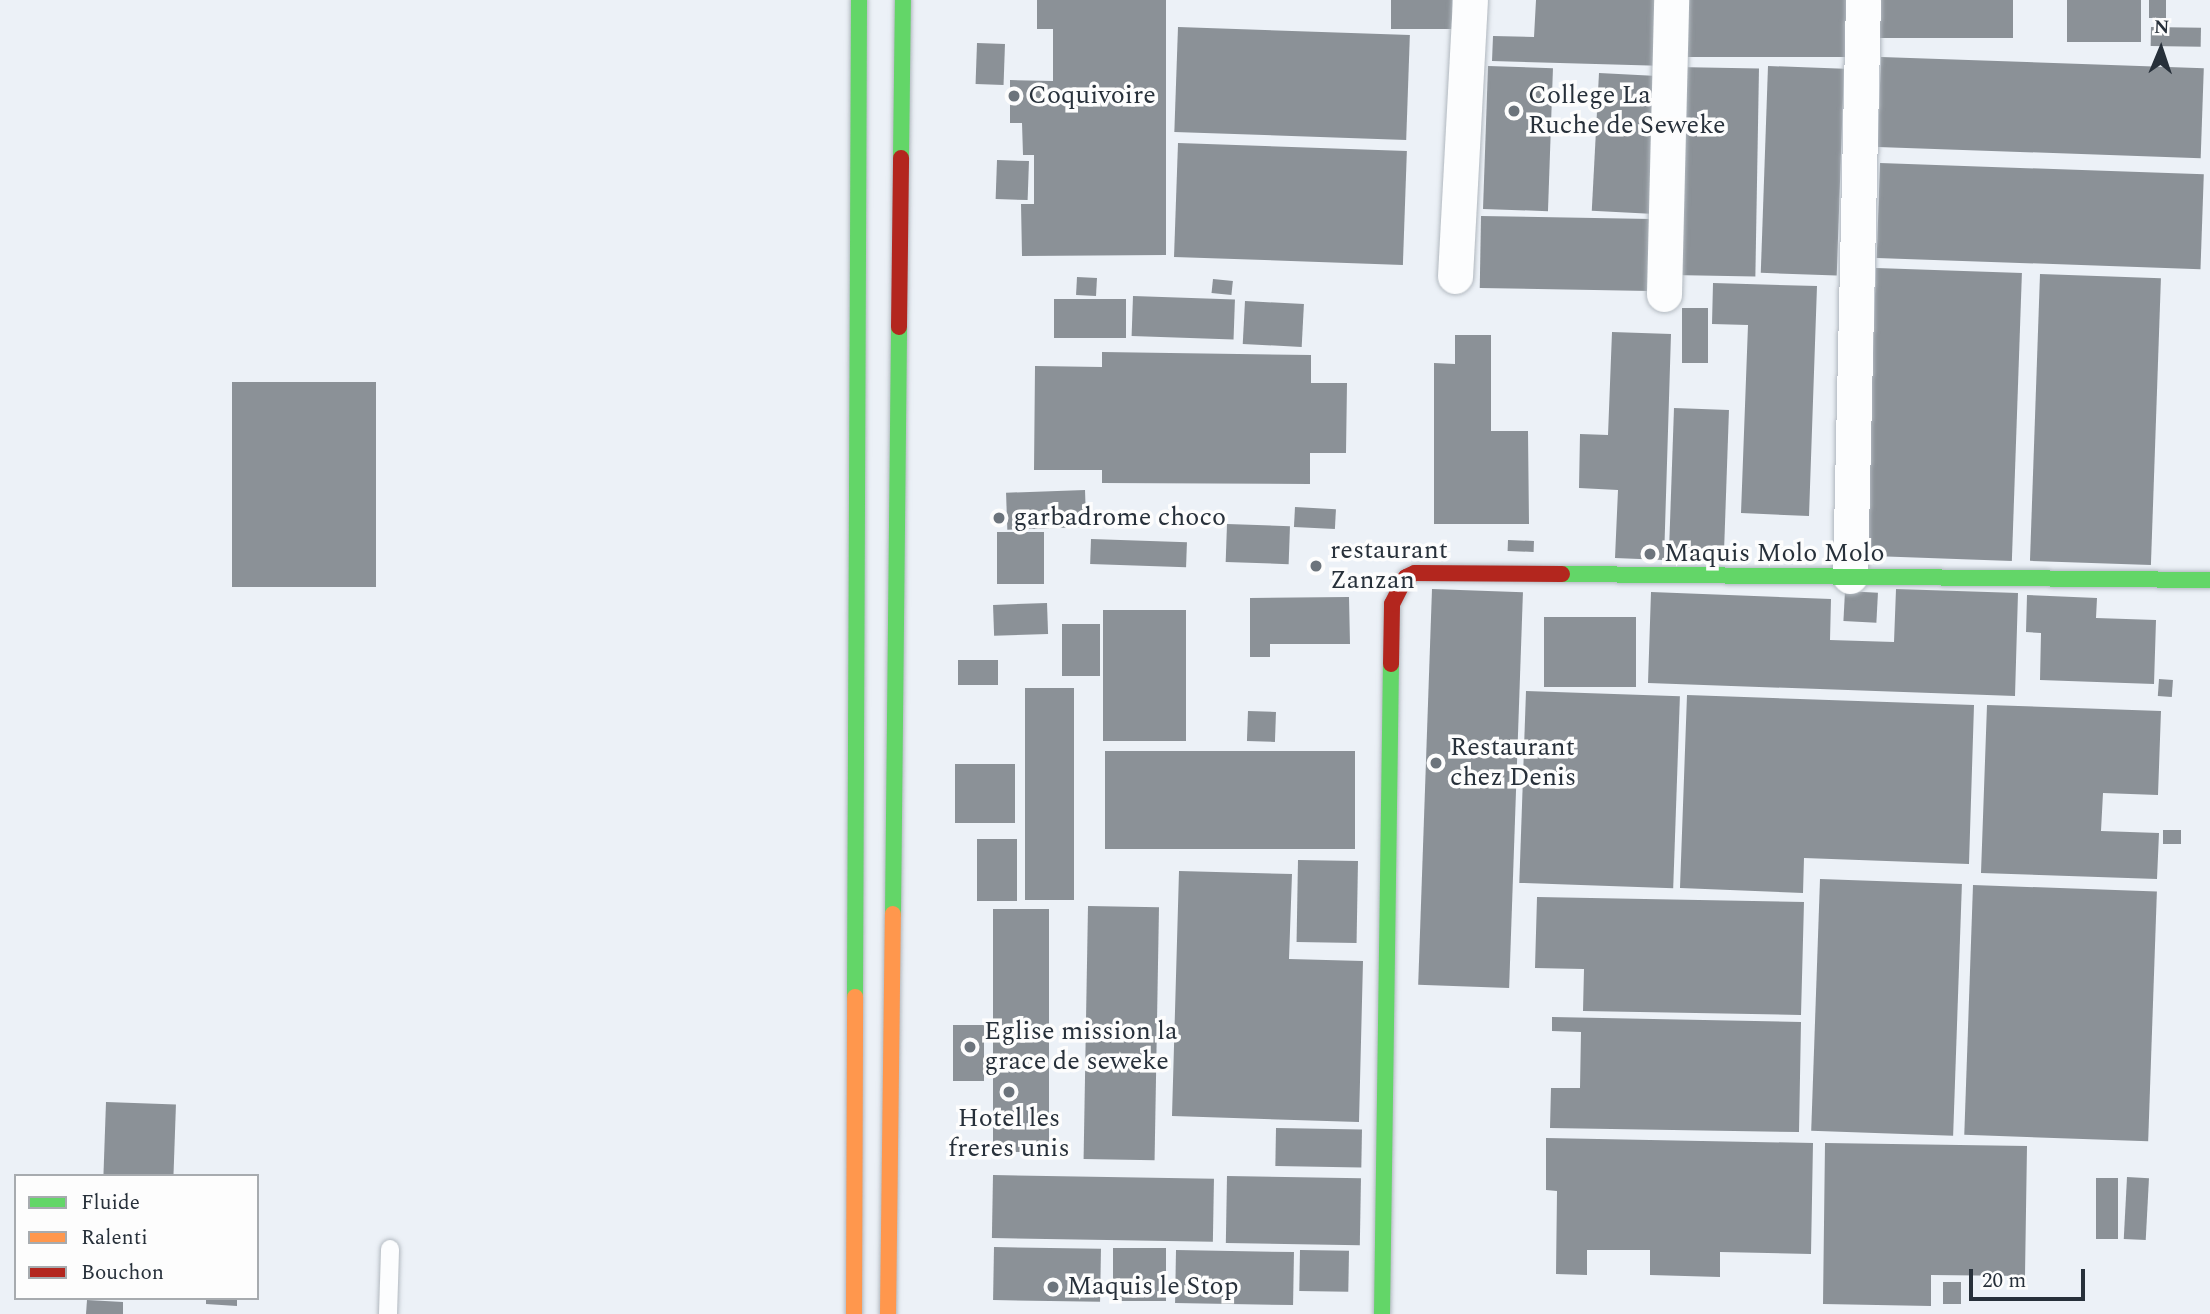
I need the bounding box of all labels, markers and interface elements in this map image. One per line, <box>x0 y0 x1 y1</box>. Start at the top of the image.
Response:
text: N <box>2153 13 2170 42</box>
north arrow <box>2126 14 2196 84</box>
place label: Coquivoire <box>1028 80 1156 112</box>
place label: College La Ruche de Seweke <box>1528 80 1726 142</box>
marker: Coquivoire <box>1006 88 1022 104</box>
marker: College La Ruche de Seweke <box>1506 103 1522 119</box>
place label: garbadrome choco <box>1013 502 1226 534</box>
marker: garbadrome choco <box>991 510 1007 526</box>
place label: restaurant Zanzan <box>1330 535 1448 596</box>
place label: Maquis Molo Molo <box>1664 538 1884 570</box>
marker: Maquis Molo Molo <box>1642 546 1658 562</box>
marker: restaurant Zanzan <box>1308 558 1324 574</box>
place label: Restaurant chez Denis <box>1450 732 1576 794</box>
marker: Restaurant chez Denis <box>1428 755 1444 771</box>
place label: Eglise mission la grace de seweke <box>984 1016 1178 1078</box>
marker: Eglise mission la grace de seweke <box>962 1039 978 1055</box>
marker: Hotel les freres unis <box>1001 1084 1017 1100</box>
place label: Hotel les freres unis <box>948 1103 1070 1164</box>
legend <box>14 1174 259 1300</box>
text: Fluide <box>81 1187 140 1219</box>
text: Ralenti <box>81 1222 148 1254</box>
scale bar <box>1972 1254 2088 1298</box>
text: Bouchon <box>81 1257 164 1289</box>
text: 20 m <box>1982 1265 2026 1297</box>
place label: Maquis le Stop <box>1067 1271 1238 1303</box>
marker: Maquis le Stop <box>1045 1279 1061 1295</box>

